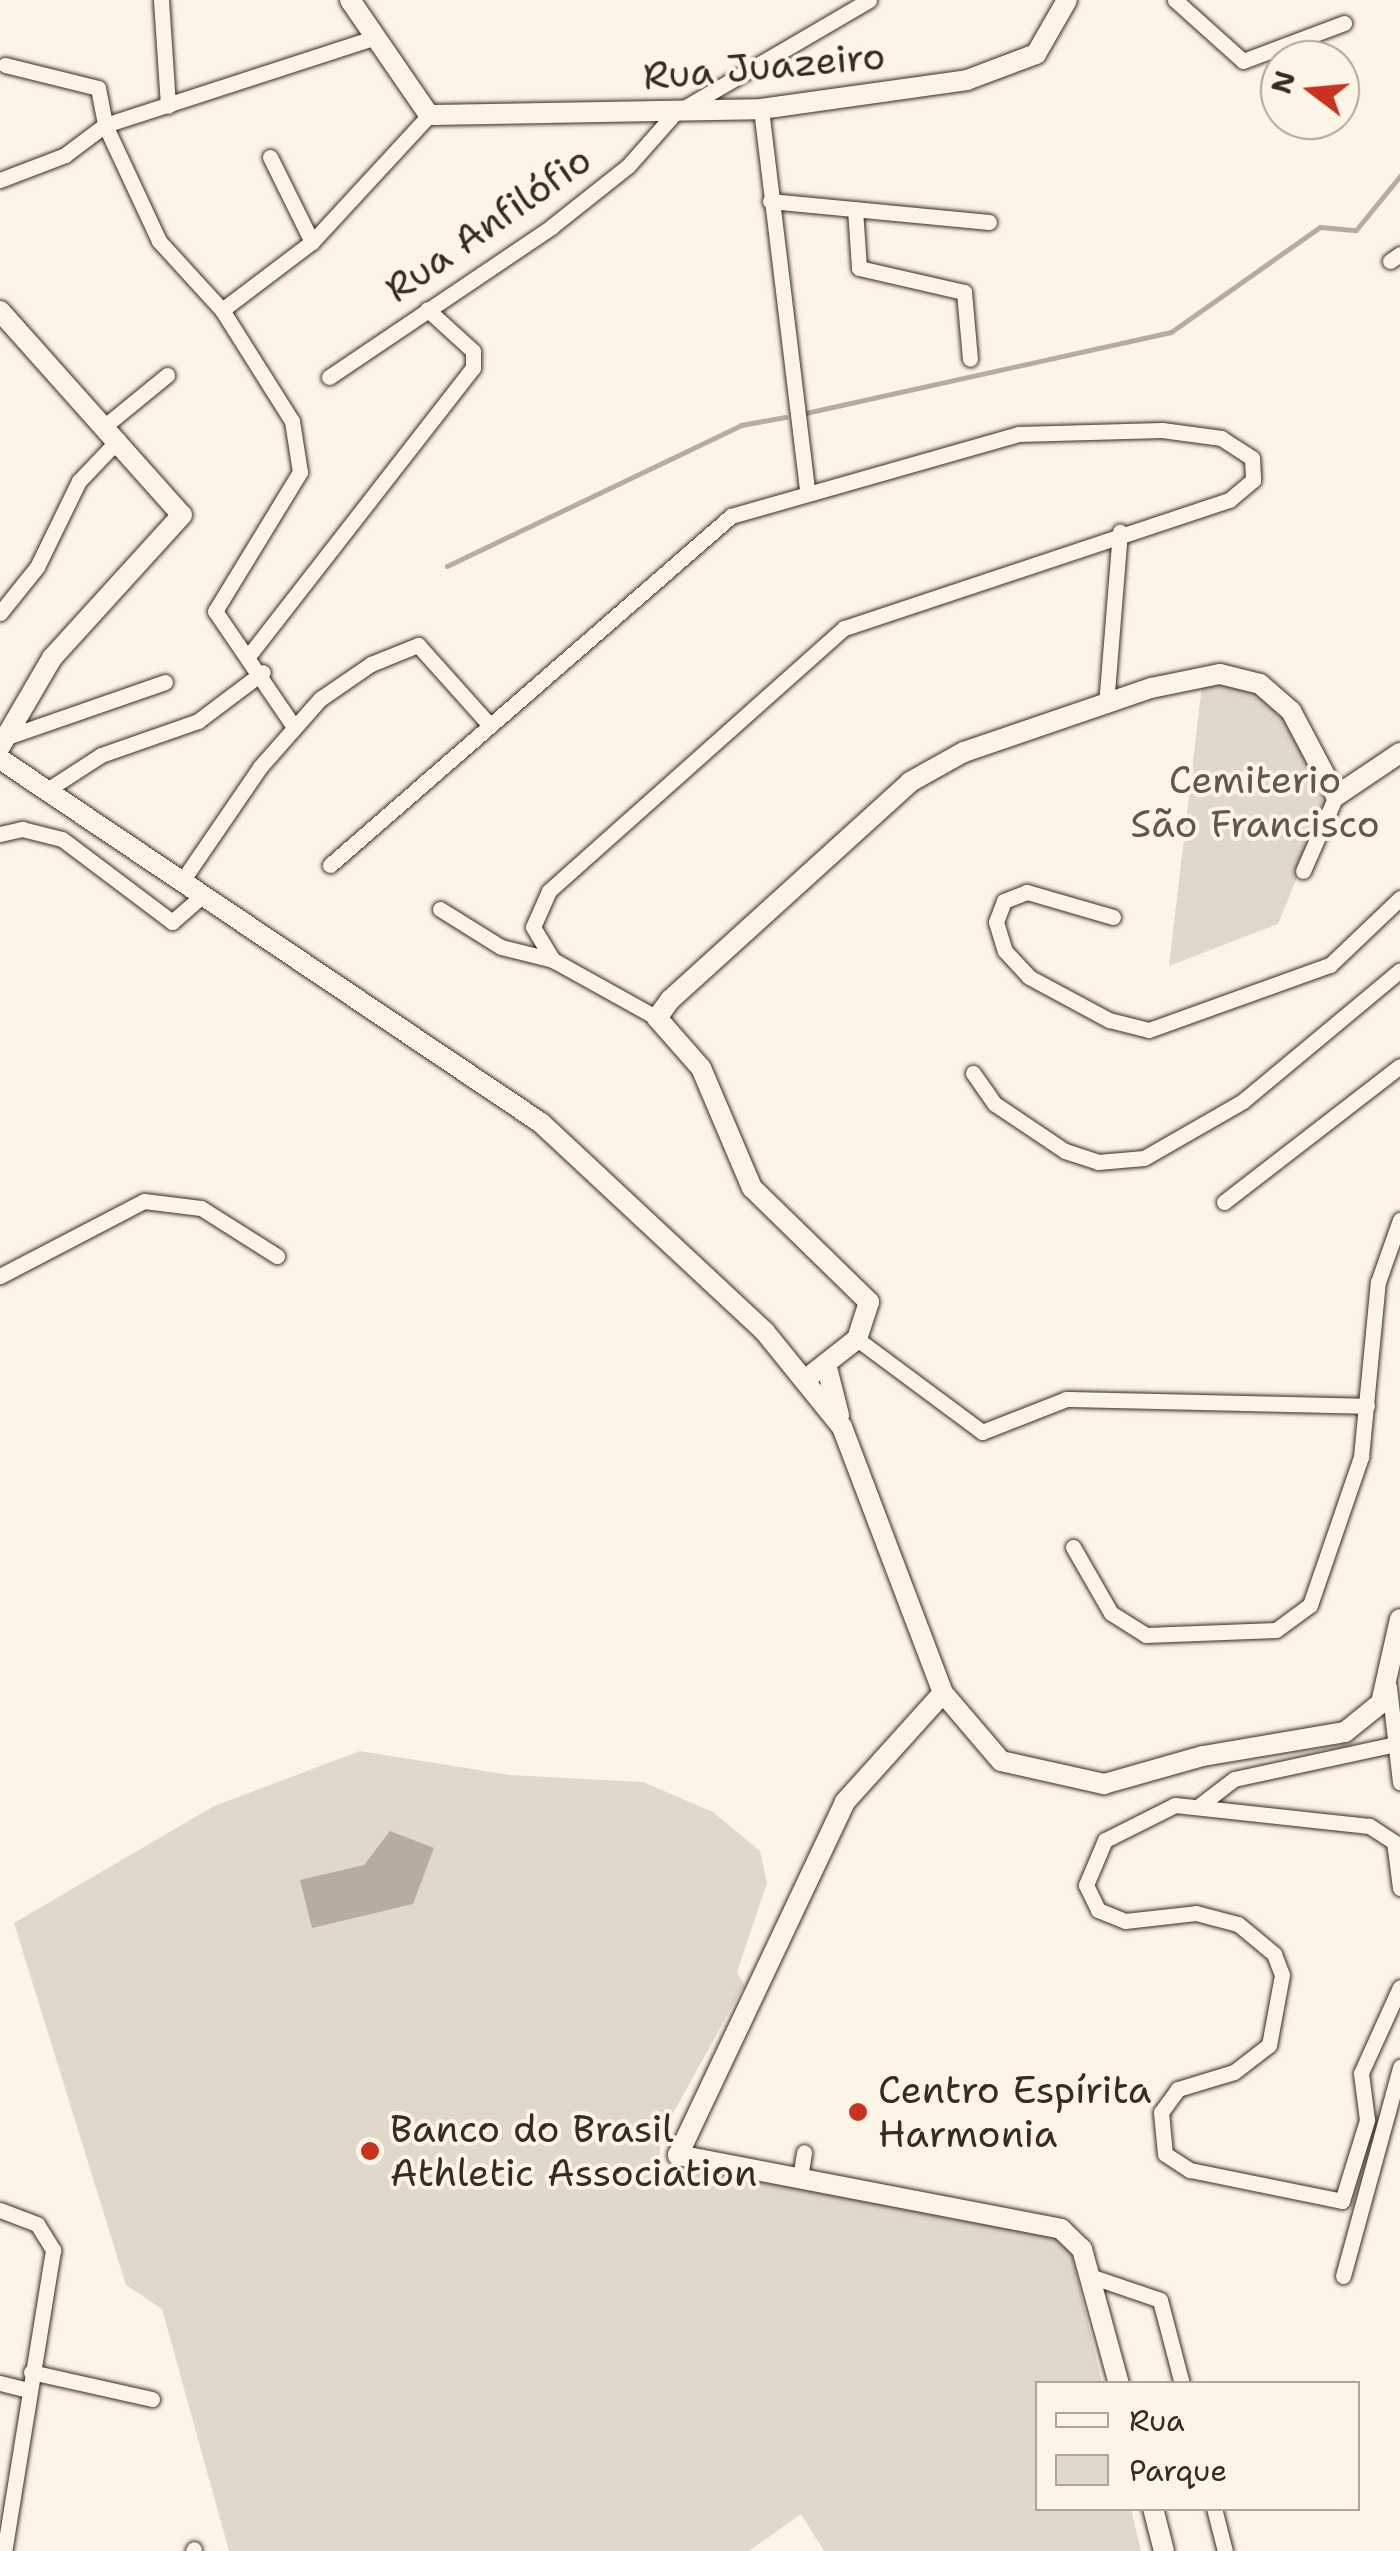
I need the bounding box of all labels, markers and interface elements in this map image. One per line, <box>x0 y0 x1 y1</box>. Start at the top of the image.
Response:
street label: Rua Juazeiro <box>641 33 887 99</box>
north arrow <box>1260 40 1360 140</box>
text: N <box>1262 66 1304 98</box>
street label: Rua Anfilófio <box>376 136 600 312</box>
park label: Cemiterio São Francisco <box>1130 757 1380 846</box>
place label: Centro Espírita Harmonia <box>878 2067 1151 2156</box>
marker: Centro Espírita Harmonia <box>847 2101 869 2123</box>
place label: Banco do Brasil Athletic Association <box>390 2106 757 2196</box>
marker: Banco do Brasil Athletic Association <box>359 2140 381 2162</box>
legend <box>1035 2381 1360 2511</box>
text: Rua <box>1129 2400 1185 2441</box>
text: Parque <box>1129 2450 1227 2491</box>

